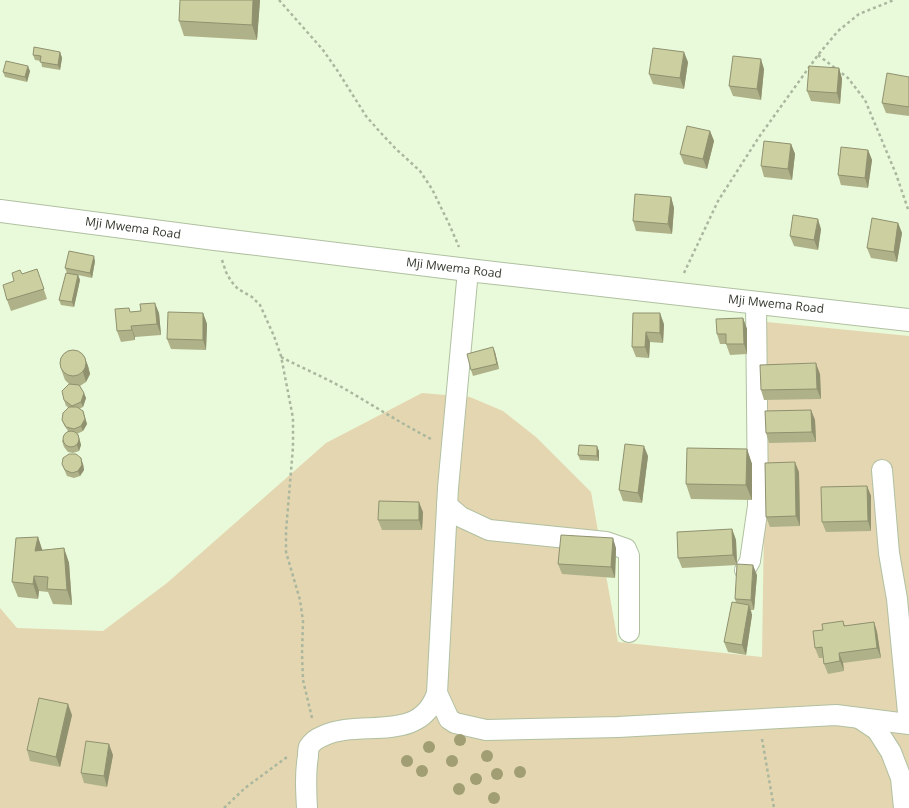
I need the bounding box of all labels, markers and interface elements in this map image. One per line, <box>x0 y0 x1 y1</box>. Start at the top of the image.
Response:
street label: Mji Mwema Road <box>84 212 182 243</box>
street label: Mji Mwema Road <box>405 253 503 282</box>
street label: Mji Mwema Road <box>727 290 825 317</box>

